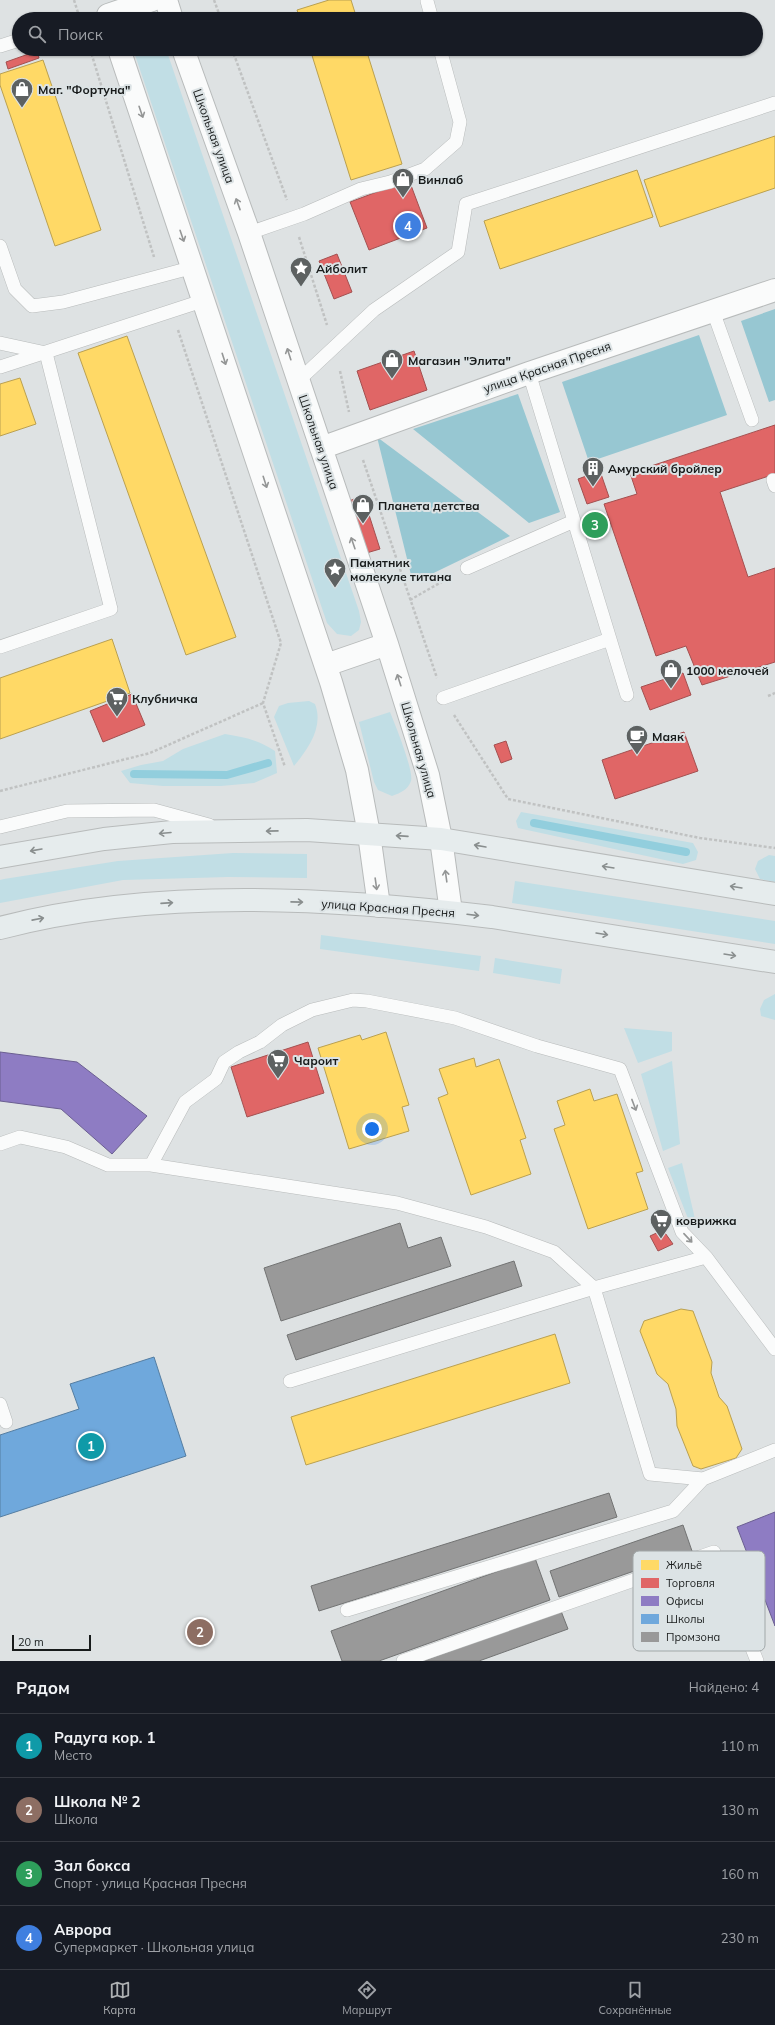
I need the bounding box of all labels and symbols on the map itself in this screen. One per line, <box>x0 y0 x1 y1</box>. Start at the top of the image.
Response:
shop icon: Маг. "Фортуна" <box>9 76 35 109</box>
place label: Маг. "Фортуна" <box>38 82 130 97</box>
street label: Школьная улица <box>190 87 238 185</box>
one-way arrow <box>137 106 145 118</box>
shop icon: Винлаб <box>390 166 416 199</box>
place label: Винлаб <box>418 172 463 187</box>
one-way arrow <box>234 199 242 211</box>
pin: 4 <box>395 211 421 241</box>
one-way arrow <box>179 229 187 241</box>
place icon: Айболит <box>288 255 314 288</box>
place label: Айболит <box>316 261 368 276</box>
street label: улица Красная Пресня <box>481 338 613 396</box>
shop icon: Магазин "Элита" <box>379 347 405 380</box>
one-way arrow <box>284 348 292 360</box>
one-way arrow <box>221 352 228 365</box>
place label: Магазин "Элита" <box>408 353 511 368</box>
street label: Школьная улица <box>296 393 342 491</box>
building icon: Амурский бройлер <box>580 455 606 488</box>
place label: Амурский бройлер <box>608 461 722 476</box>
one-way arrow <box>262 475 269 488</box>
shop icon: Планета детства <box>350 492 376 525</box>
place label: Планета детства <box>378 498 480 513</box>
pin: 3 <box>582 510 608 540</box>
one-way arrow <box>349 537 356 550</box>
place label: Памятник молекуле титана <box>350 555 452 584</box>
place icon: Памятник молекуле титана <box>322 556 348 589</box>
shop icon: 1000 мелочей <box>658 657 684 690</box>
place label: 1000 мелочей <box>686 663 769 678</box>
one-way arrow <box>394 674 402 686</box>
supermarket icon: Клубничка <box>104 685 130 718</box>
place label: Клубничка <box>132 691 198 706</box>
street label: Школьная улица <box>398 700 440 800</box>
cafe icon: Маяк <box>624 723 650 756</box>
place label: Маяк <box>652 729 684 744</box>
one-way arrow <box>266 827 279 835</box>
one-way arrow <box>159 829 172 836</box>
one-way arrow <box>396 833 409 840</box>
one-way arrow <box>474 842 487 850</box>
one-way arrow <box>30 846 43 854</box>
one-way arrow <box>602 863 615 871</box>
one-way arrow <box>442 869 450 882</box>
one-way arrow <box>372 877 380 890</box>
one-way arrow <box>730 883 743 891</box>
street label: улица Красная Пресня <box>321 896 455 920</box>
one-way arrow <box>290 898 303 906</box>
one-way arrow <box>160 900 173 907</box>
one-way arrow <box>466 911 479 918</box>
one-way arrow <box>31 914 44 922</box>
one-way arrow <box>595 930 608 938</box>
one-way arrow <box>723 951 736 959</box>
supermarket icon: Чароит <box>265 1047 291 1080</box>
place label: Чароит <box>294 1053 338 1068</box>
one-way arrow <box>630 1099 638 1111</box>
your location <box>362 1119 382 1139</box>
supermarket icon: коврижка <box>648 1207 674 1240</box>
place label: коврижка <box>676 1213 737 1228</box>
one-way arrow <box>683 1233 692 1243</box>
pin: 1 <box>78 1431 104 1461</box>
legend <box>633 1551 765 1651</box>
text: Жильё <box>666 1558 702 1572</box>
text: Торговля <box>666 1576 715 1590</box>
text: Офисы <box>666 1594 704 1608</box>
text: Школы <box>666 1612 705 1626</box>
pin: 2 <box>187 1617 213 1647</box>
text: Промзона <box>666 1630 720 1644</box>
scale bar <box>12 1633 91 1652</box>

